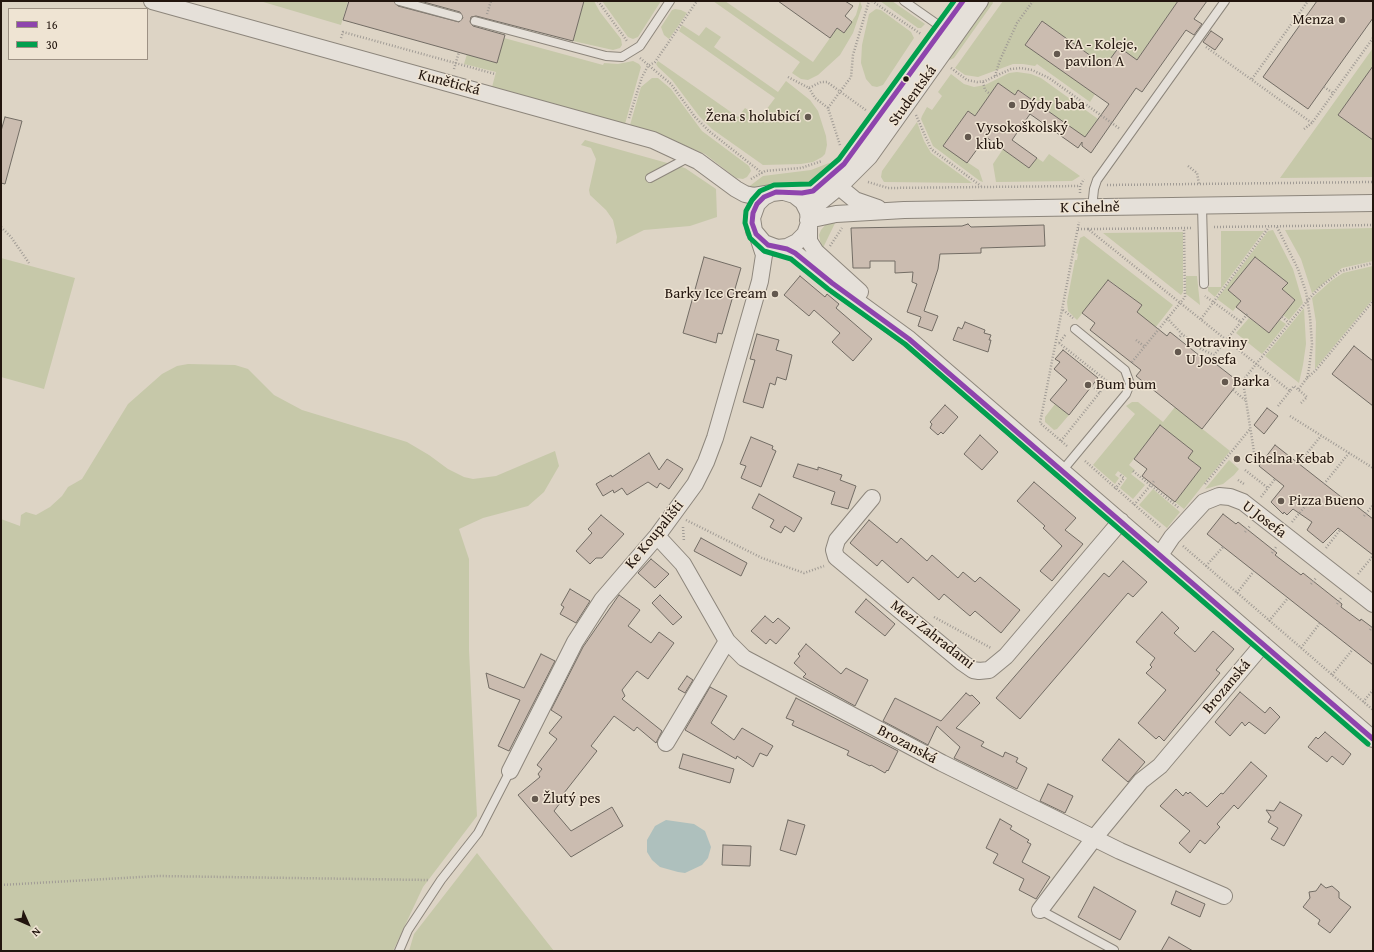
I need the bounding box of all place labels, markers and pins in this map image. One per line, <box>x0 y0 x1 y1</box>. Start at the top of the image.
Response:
place label: Menza <box>1293 11 1334 29</box>
marker: Menza <box>1337 15 1347 25</box>
place label: KA - Koleje, pavilon A <box>1065 36 1137 71</box>
marker: KA - Koleje, pavilon A <box>1052 49 1062 59</box>
unlabelled marker <box>901 74 911 84</box>
place label: Dýdy baba <box>1020 96 1085 114</box>
marker: Dýdy baba <box>1007 100 1017 110</box>
place label: Žena s holubicí <box>706 108 800 126</box>
marker: Žena s holubicí <box>803 112 813 122</box>
place label: Vysokoškolský klub <box>976 119 1068 154</box>
marker: Vysokoškolský klub <box>963 132 973 142</box>
place label: Barky Ice Cream <box>665 285 767 303</box>
marker: Barky Ice Cream <box>770 289 780 299</box>
place label: Potraviny U Josefa <box>1186 334 1247 369</box>
marker: Potraviny U Josefa <box>1173 347 1183 357</box>
place label: Barka <box>1233 373 1269 391</box>
place label: Bum bum <box>1096 376 1156 394</box>
marker: Barka <box>1220 377 1230 387</box>
marker: Bum bum <box>1083 380 1093 390</box>
place label: Cihelna Kebab <box>1245 450 1334 468</box>
marker: Cihelna Kebab <box>1232 454 1242 464</box>
place label: Pizza Bueno <box>1289 492 1365 510</box>
marker: Pizza Bueno <box>1276 496 1286 506</box>
place label: Žlutý pes <box>543 790 600 808</box>
marker: Žlutý pes <box>530 794 540 804</box>

